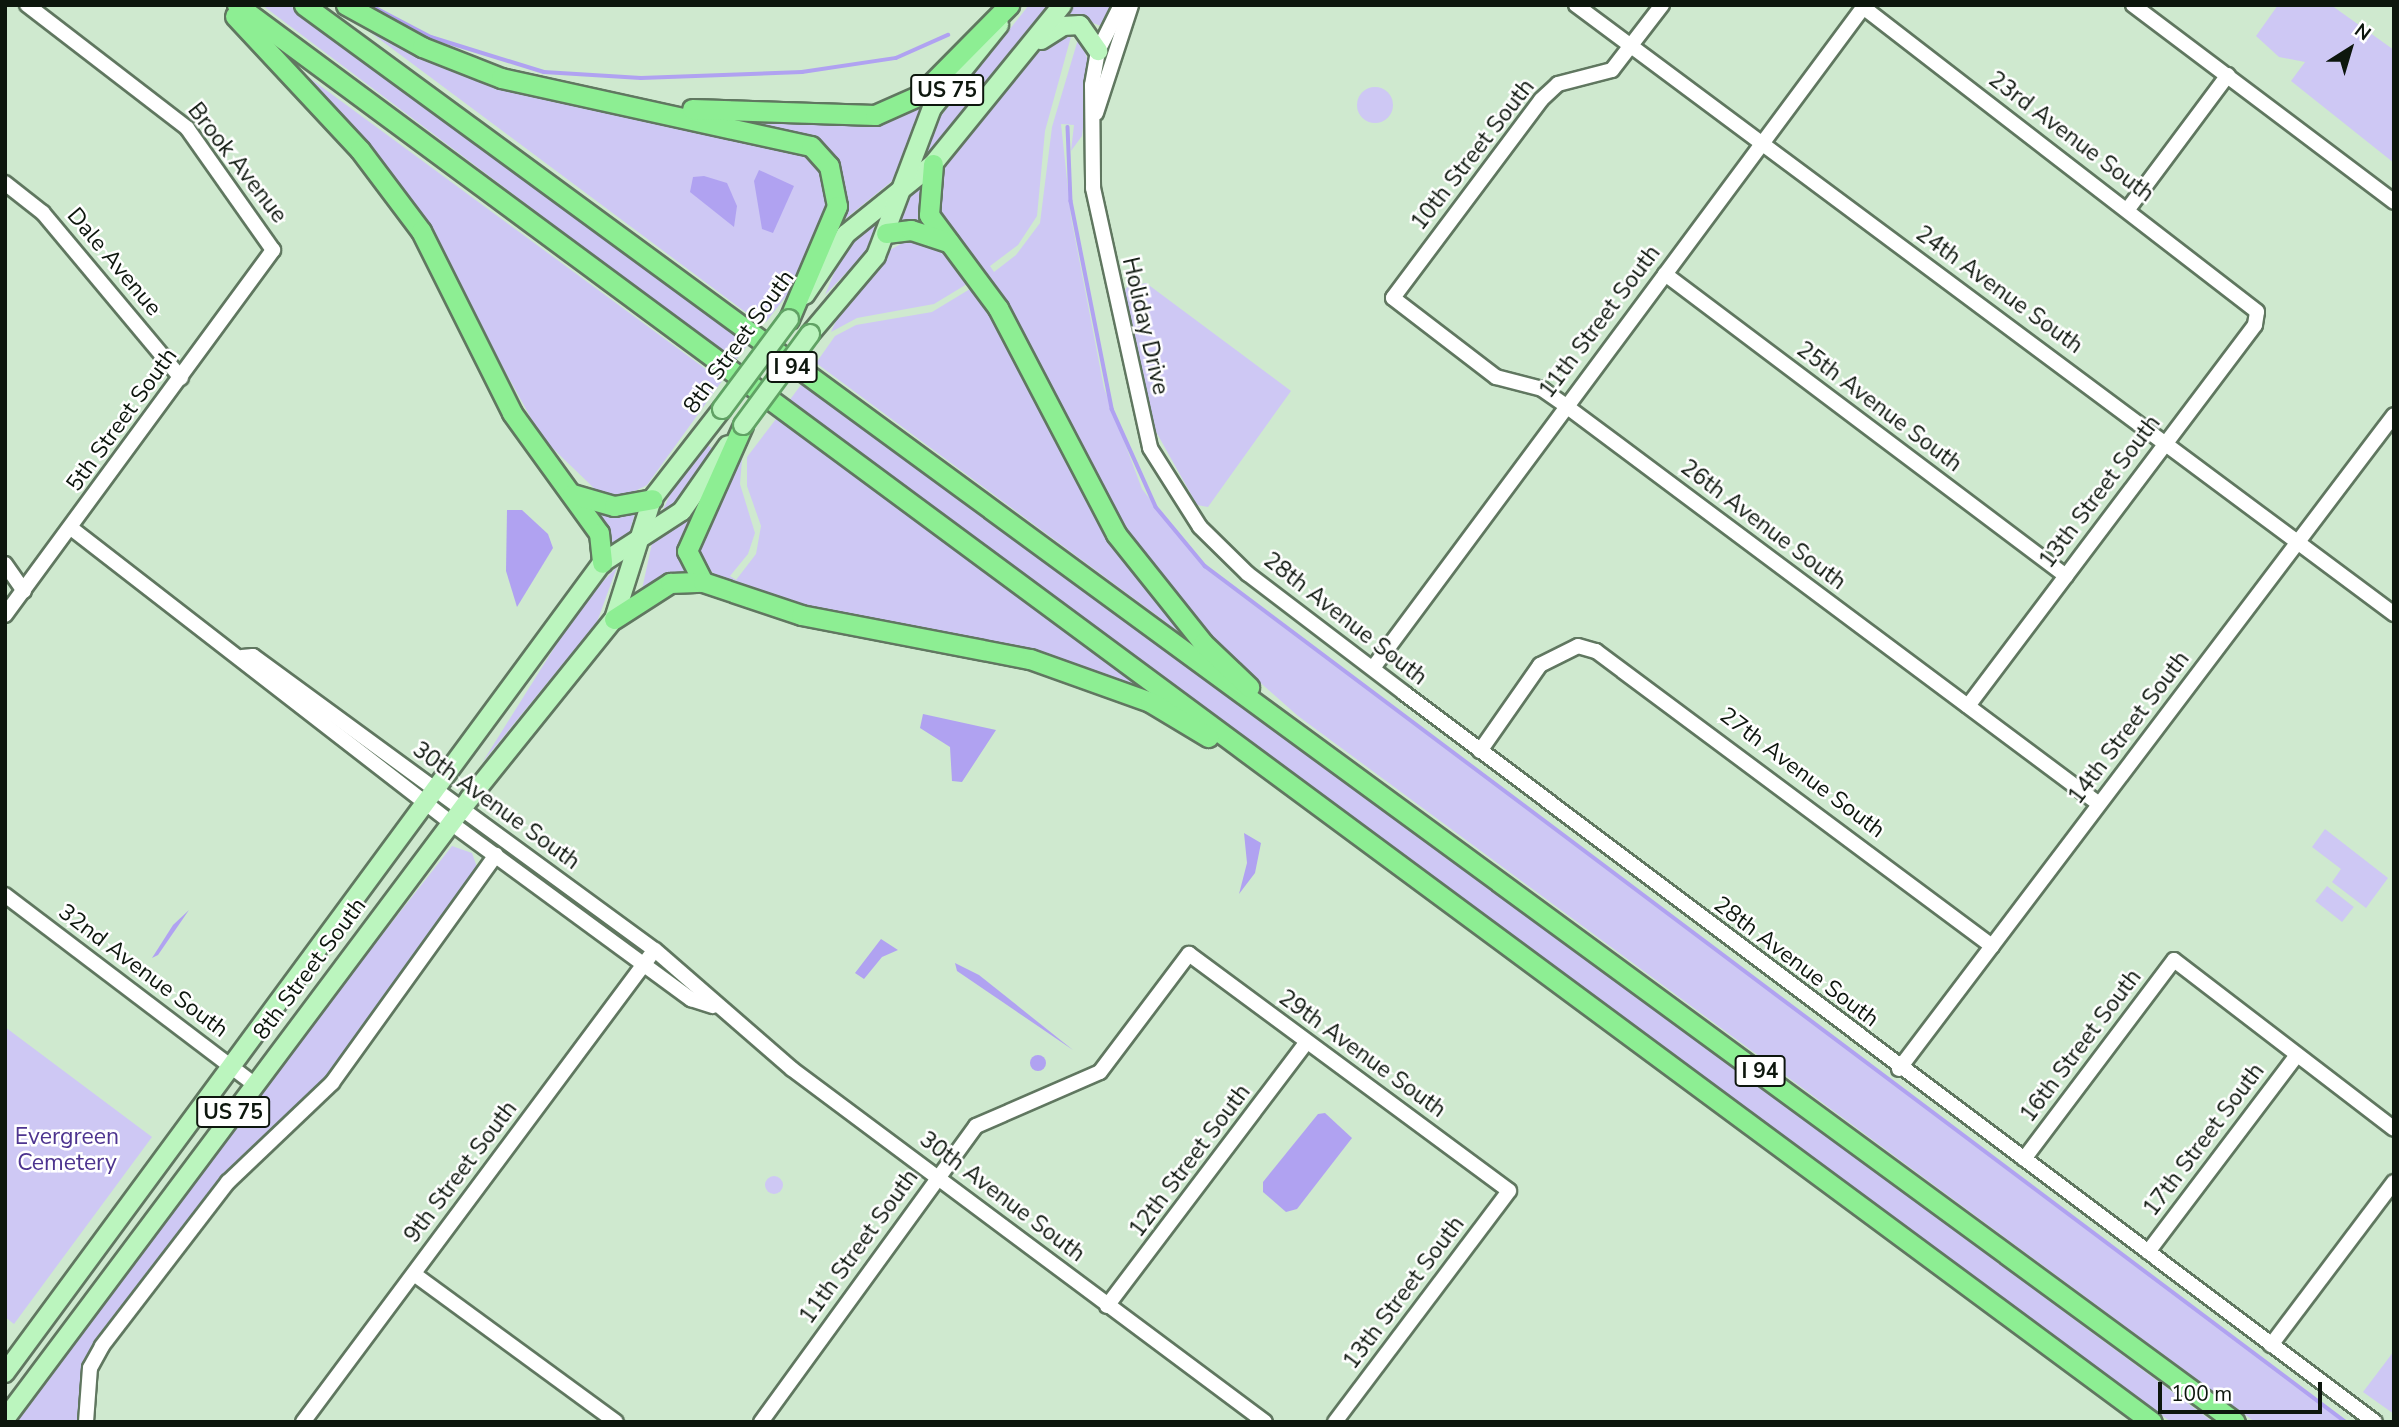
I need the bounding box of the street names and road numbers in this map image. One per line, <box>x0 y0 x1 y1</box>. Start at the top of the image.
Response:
street label: 23rd Avenue South <box>1983 66 2159 208</box>
road number: US 75 <box>908 72 986 108</box>
street label: 10th Street South <box>1405 74 1541 236</box>
street label: Brook Avenue <box>182 97 292 229</box>
street label: Dale Avenue <box>61 202 167 322</box>
street label: 24th Avenue South <box>1910 220 2088 360</box>
street label: 11th Street South <box>1534 240 1666 404</box>
street label: Holiday Drive <box>1116 255 1174 397</box>
street label: 8th Street South <box>678 265 800 419</box>
street label: 25th Avenue South <box>1791 336 1967 478</box>
street label: 5th Street South <box>61 343 183 497</box>
road number: I 94 <box>766 350 818 384</box>
street label: 13th Street South <box>2034 410 2166 574</box>
street label: 26th Avenue South <box>1675 454 1851 596</box>
street label: 28th Avenue South <box>1258 547 1432 691</box>
street label: 14th Street South <box>2063 646 2195 810</box>
street label: 27th Avenue South <box>1714 702 1890 844</box>
street label: 30th Avenue South <box>407 736 585 876</box>
street label: 28th Avenue South <box>1708 891 1884 1033</box>
street label: 8th Street South <box>248 893 372 1045</box>
street label: 32nd Avenue South <box>53 898 233 1044</box>
street label: 16th Street South <box>2015 964 2147 1128</box>
street label: 29th Avenue South <box>1273 984 1451 1124</box>
road number: I 94 <box>1734 1054 1786 1088</box>
street label: 17th Street South <box>2138 1058 2270 1222</box>
street label: 12th Street South <box>1124 1079 1256 1243</box>
road number: US 75 <box>194 1094 272 1130</box>
street label: 9th Street South <box>399 1096 523 1248</box>
street label: 30th Avenue South <box>914 1126 1090 1268</box>
street label: 11th Street South <box>794 1164 924 1330</box>
street label: 13th Street South <box>1338 1211 1470 1375</box>

